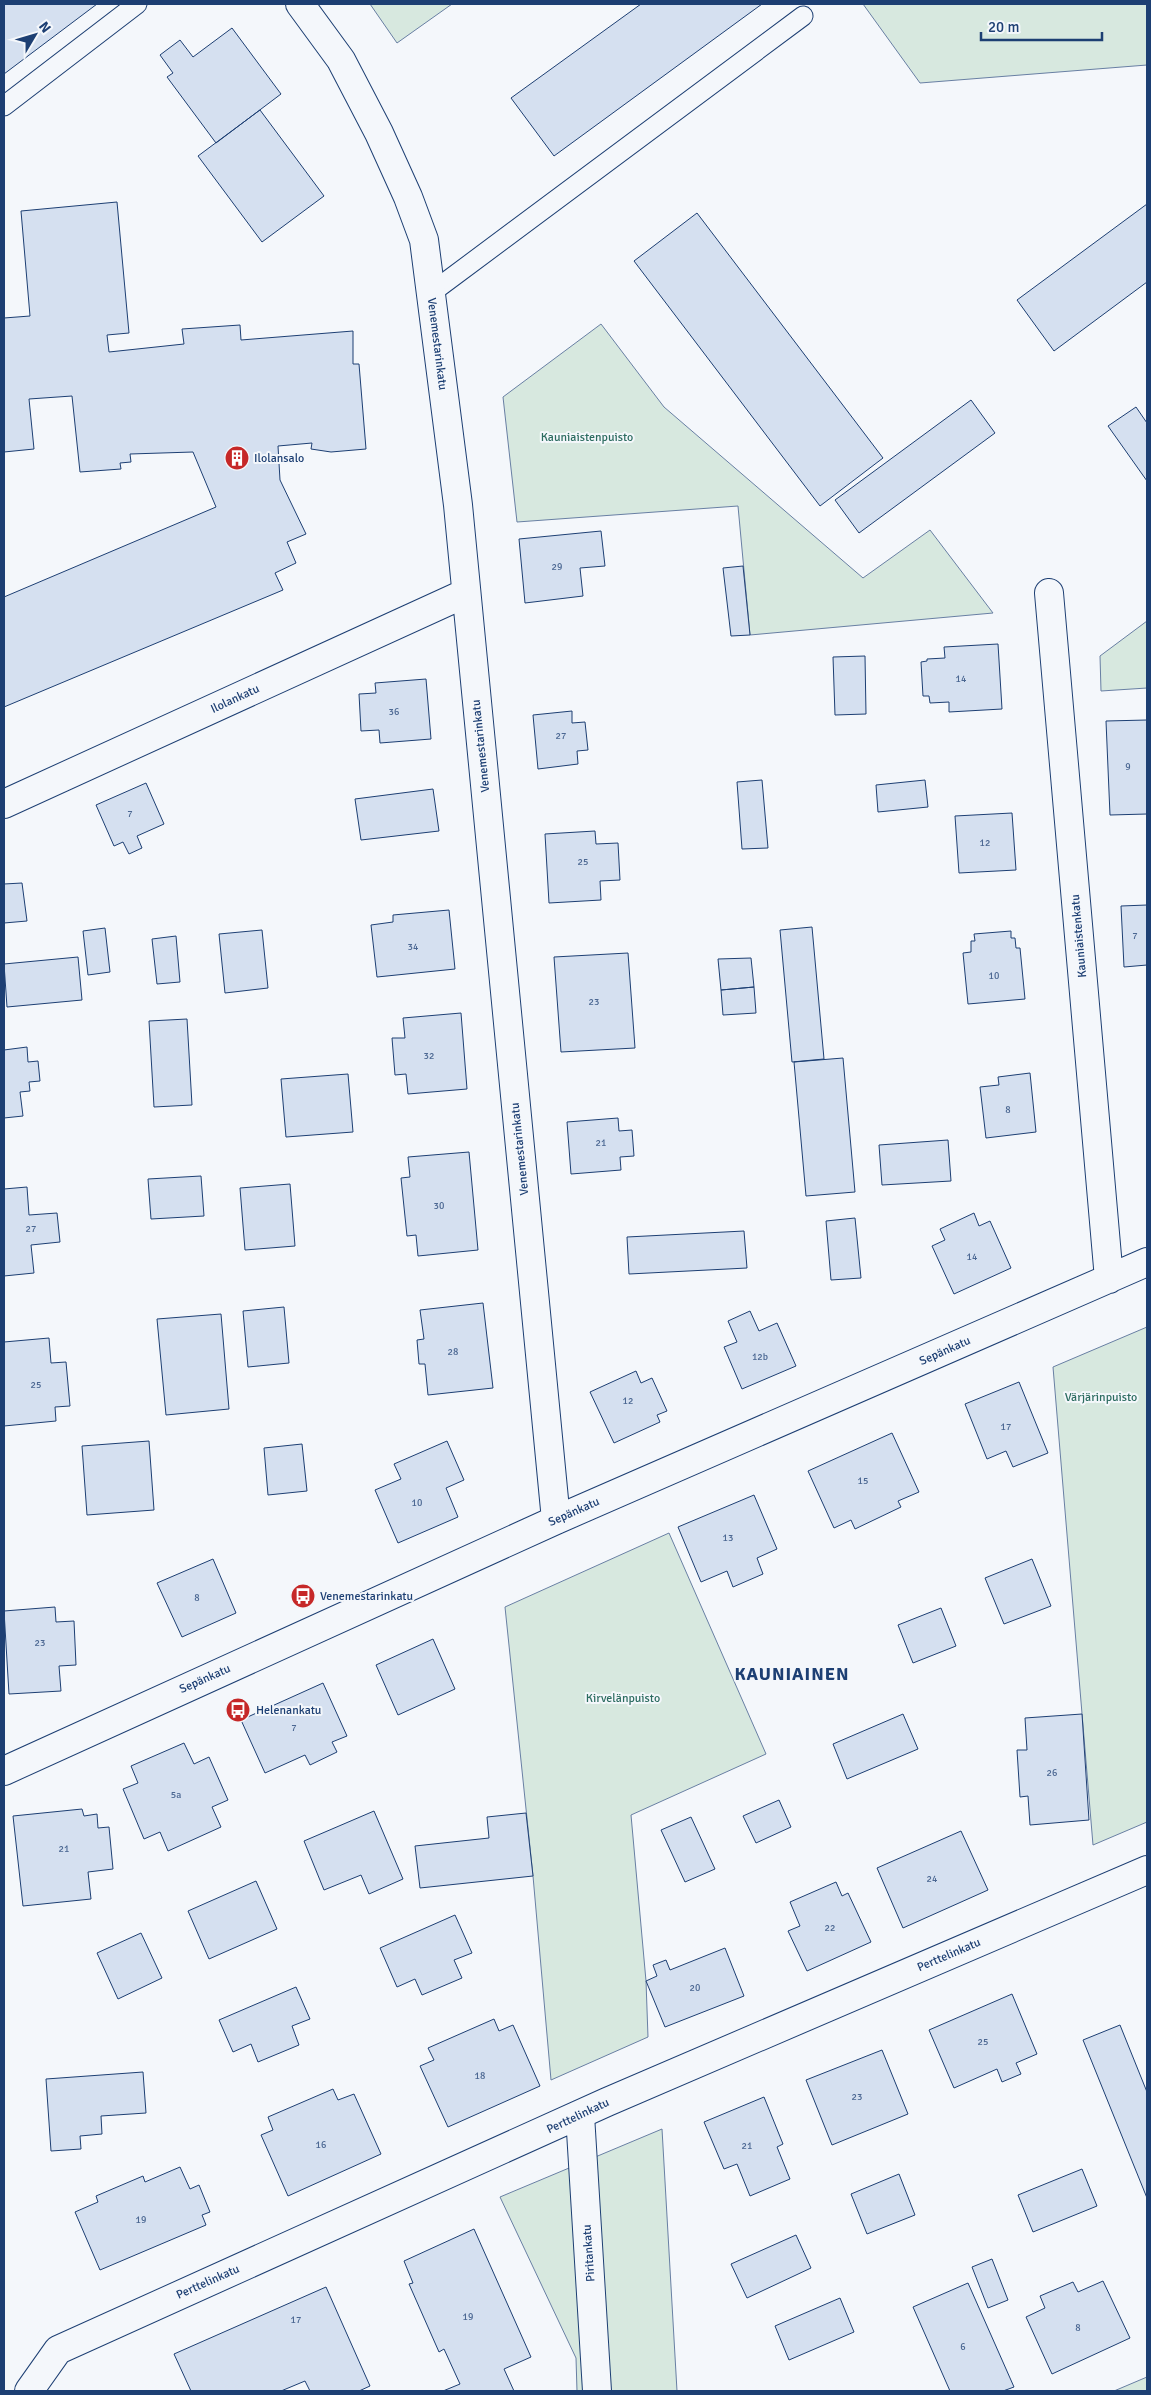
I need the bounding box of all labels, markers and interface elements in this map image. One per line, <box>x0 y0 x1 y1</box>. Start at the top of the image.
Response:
north arrow <box>10 10 60 60</box>
scale bar <box>981 10 1102 42</box>
text: N <box>35 18 55 36</box>
text: 20 m <box>988 18 1019 36</box>
street label: Venemestarinkatu <box>424 297 450 391</box>
park label: Kauniaistenpuisto <box>541 430 633 445</box>
building icon: Ilolansalo <box>224 445 250 471</box>
place label: Ilolansalo <box>254 451 304 466</box>
house number: 29 <box>552 561 562 573</box>
house number: 14 <box>956 673 967 685</box>
street label: Ilolankatu <box>208 681 262 717</box>
street label: Venemestarinkatu <box>469 699 493 793</box>
house number: 36 <box>389 706 399 718</box>
house number: 27 <box>556 730 566 742</box>
house number: 9 <box>1125 761 1131 773</box>
house number: 7 <box>127 808 133 820</box>
house number: 12 <box>980 837 990 849</box>
house number: 25 <box>578 856 588 868</box>
street label: Kauniaistenkatu <box>1068 894 1090 978</box>
house number: 7 <box>1132 930 1138 942</box>
house number: 34 <box>408 941 419 953</box>
house number: 10 <box>989 970 999 982</box>
house number: 23 <box>589 996 599 1008</box>
house number: 32 <box>424 1050 434 1062</box>
street label: Venemestarinkatu <box>508 1102 532 1196</box>
house number: 8 <box>1005 1104 1011 1116</box>
house number: 21 <box>596 1137 606 1149</box>
house number: 30 <box>434 1200 444 1212</box>
house number: 27 <box>26 1223 36 1235</box>
house number: 14 <box>967 1251 978 1263</box>
street label: Sepänkatu <box>917 1333 973 1369</box>
house number: 28 <box>448 1346 458 1358</box>
house number: 12b <box>752 1351 768 1363</box>
house number: 25 <box>31 1379 41 1391</box>
park label: Värjärinpuisto <box>1065 1390 1137 1405</box>
house number: 12 <box>623 1395 633 1407</box>
house number: 17 <box>1001 1421 1011 1433</box>
house number: 15 <box>858 1475 868 1487</box>
street label: Sepänkatu <box>546 1494 602 1530</box>
house number: 10 <box>412 1497 422 1509</box>
house number: 13 <box>723 1532 733 1544</box>
bus stop icon: Venemestarinkatu <box>290 1583 316 1609</box>
place label: Venemestarinkatu <box>320 1589 413 1604</box>
house number: 8 <box>194 1592 200 1604</box>
house number: 23 <box>35 1637 45 1649</box>
street label: Sepänkatu <box>177 1661 233 1697</box>
district label: KAUNIAINEN <box>734 1663 850 1685</box>
park label: Kirvelänpuisto <box>586 1691 660 1706</box>
bus stop icon: Helenankatu <box>225 1697 251 1723</box>
place label: Helenankatu <box>256 1703 321 1718</box>
house number: 7 <box>291 1722 297 1734</box>
house number: 26 <box>1047 1767 1057 1779</box>
house number: 5a <box>171 1789 181 1801</box>
house number: 21 <box>59 1843 69 1855</box>
house number: 24 <box>927 1873 938 1885</box>
house number: 22 <box>825 1922 835 1934</box>
street label: Perttelinkatu <box>915 1935 983 1975</box>
house number: 20 <box>690 1982 700 1994</box>
house number: 25 <box>978 2036 988 2048</box>
house number: 18 <box>475 2070 485 2082</box>
house number: 23 <box>852 2091 862 2103</box>
street label: Perttelinkatu <box>544 2095 612 2137</box>
house number: 16 <box>316 2139 326 2151</box>
house number: 21 <box>742 2140 752 2152</box>
house number: 19 <box>136 2214 146 2226</box>
street label: Piritankatu <box>580 2224 598 2282</box>
street label: Perttelinkatu <box>174 2261 242 2303</box>
house number: 19 <box>463 2311 473 2323</box>
house number: 17 <box>291 2314 301 2326</box>
house number: 8 <box>1075 2322 1081 2334</box>
house number: 6 <box>960 2341 966 2353</box>

